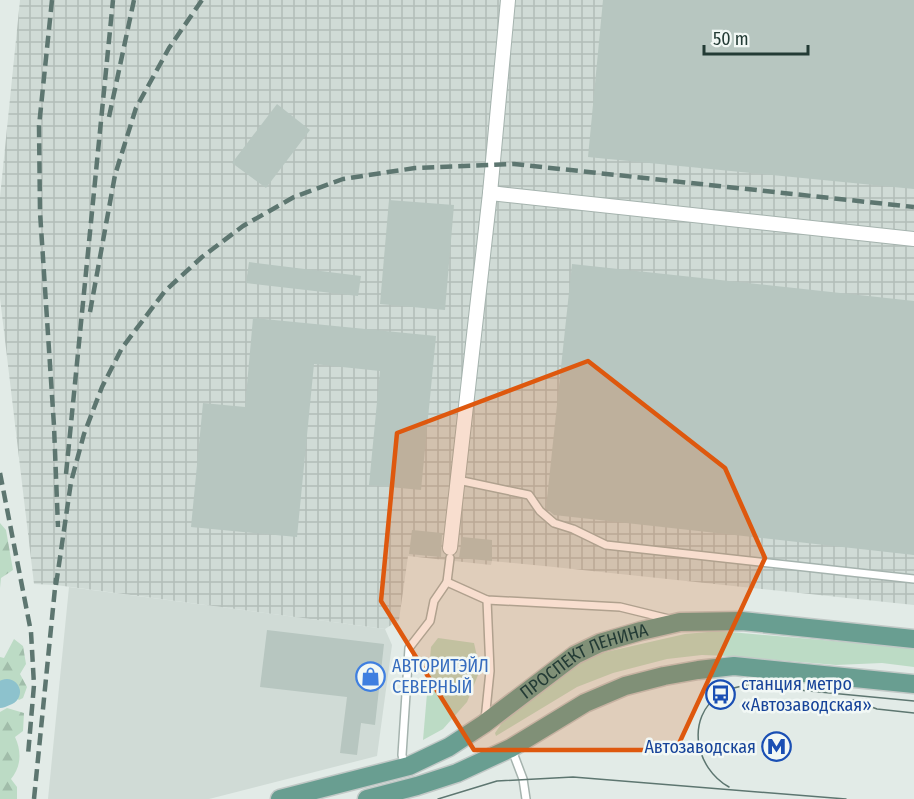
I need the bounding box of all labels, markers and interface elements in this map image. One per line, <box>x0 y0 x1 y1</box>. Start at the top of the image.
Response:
scale bar <box>704 18 808 56</box>
text: 50 m <box>713 28 749 50</box>
street label: ПРОСПЕКТ ЛЕНИНА <box>516 619 651 704</box>
place label: АВТОРИТЭЙЛ СЕВЕРНЫЙ <box>392 655 489 698</box>
shop icon: АВТОРИТЭЙЛ СЕВЕРНЫЙ <box>355 660 387 692</box>
place label: станция метро «Автозаводская» <box>741 673 872 716</box>
bus stop icon: станция метро «Автозаводская» <box>704 678 736 710</box>
metro station icon: Автозаводская <box>761 731 793 763</box>
place label: Автозаводская <box>644 736 756 758</box>

